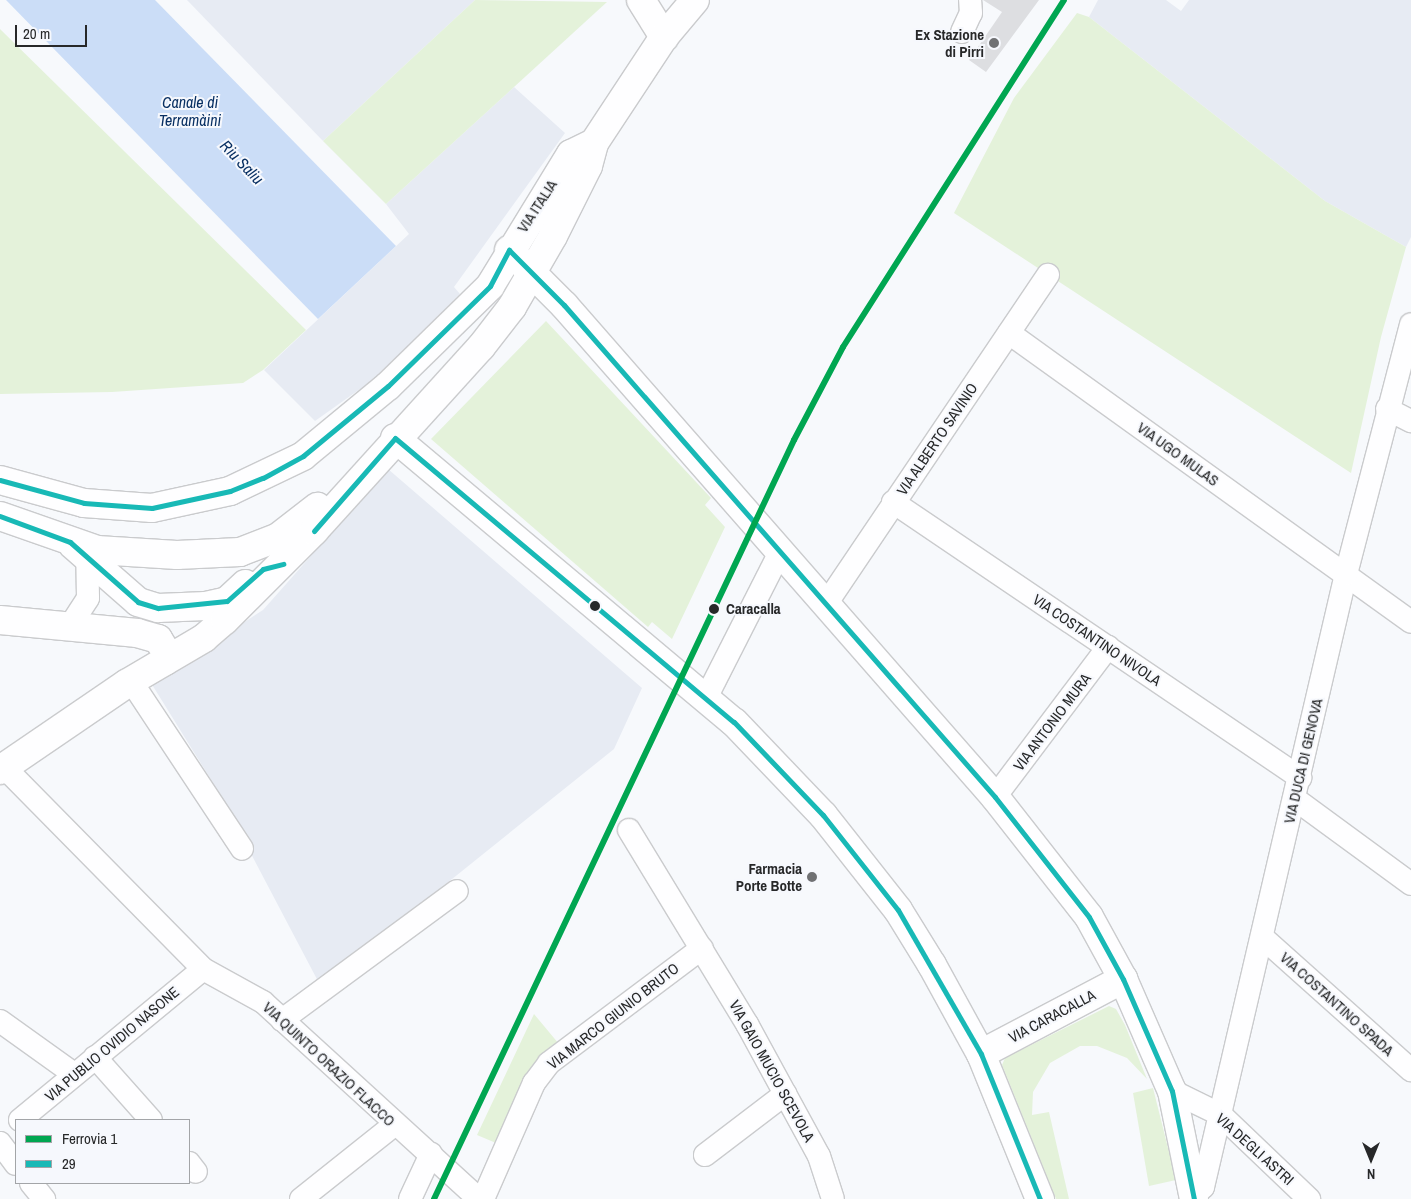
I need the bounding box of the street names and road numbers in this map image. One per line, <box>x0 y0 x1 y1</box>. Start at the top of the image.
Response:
street label: VIA ITALIA <box>513 176 561 236</box>
street label: VIA ALBERTO SAVINIO <box>892 379 982 499</box>
street label: VIA UGO MULAS <box>1133 418 1223 490</box>
street label: VIA COSTANTINO NIVOLA <box>1029 590 1165 690</box>
street label: VIA ANTONIO MURA <box>1009 669 1095 775</box>
street label: VIA DUCA DI GENOVA <box>1280 696 1326 826</box>
street label: VIA COSTANTINO SPADA <box>1276 948 1398 1060</box>
street label: VIA MARCO GIUNIO BRUTO <box>543 959 683 1073</box>
street label: VIA PUBLIO OVIDIO NASONE <box>41 982 183 1106</box>
street label: VIA CARACALLA <box>1005 985 1099 1047</box>
street label: VIA GAIO MUCIO SCEVOLA <box>725 997 819 1145</box>
street label: VIA QUINTO ORAZIO FLACCO <box>259 998 399 1130</box>
street label: VIA DEGLI ASTRI <box>1212 1109 1298 1189</box>

